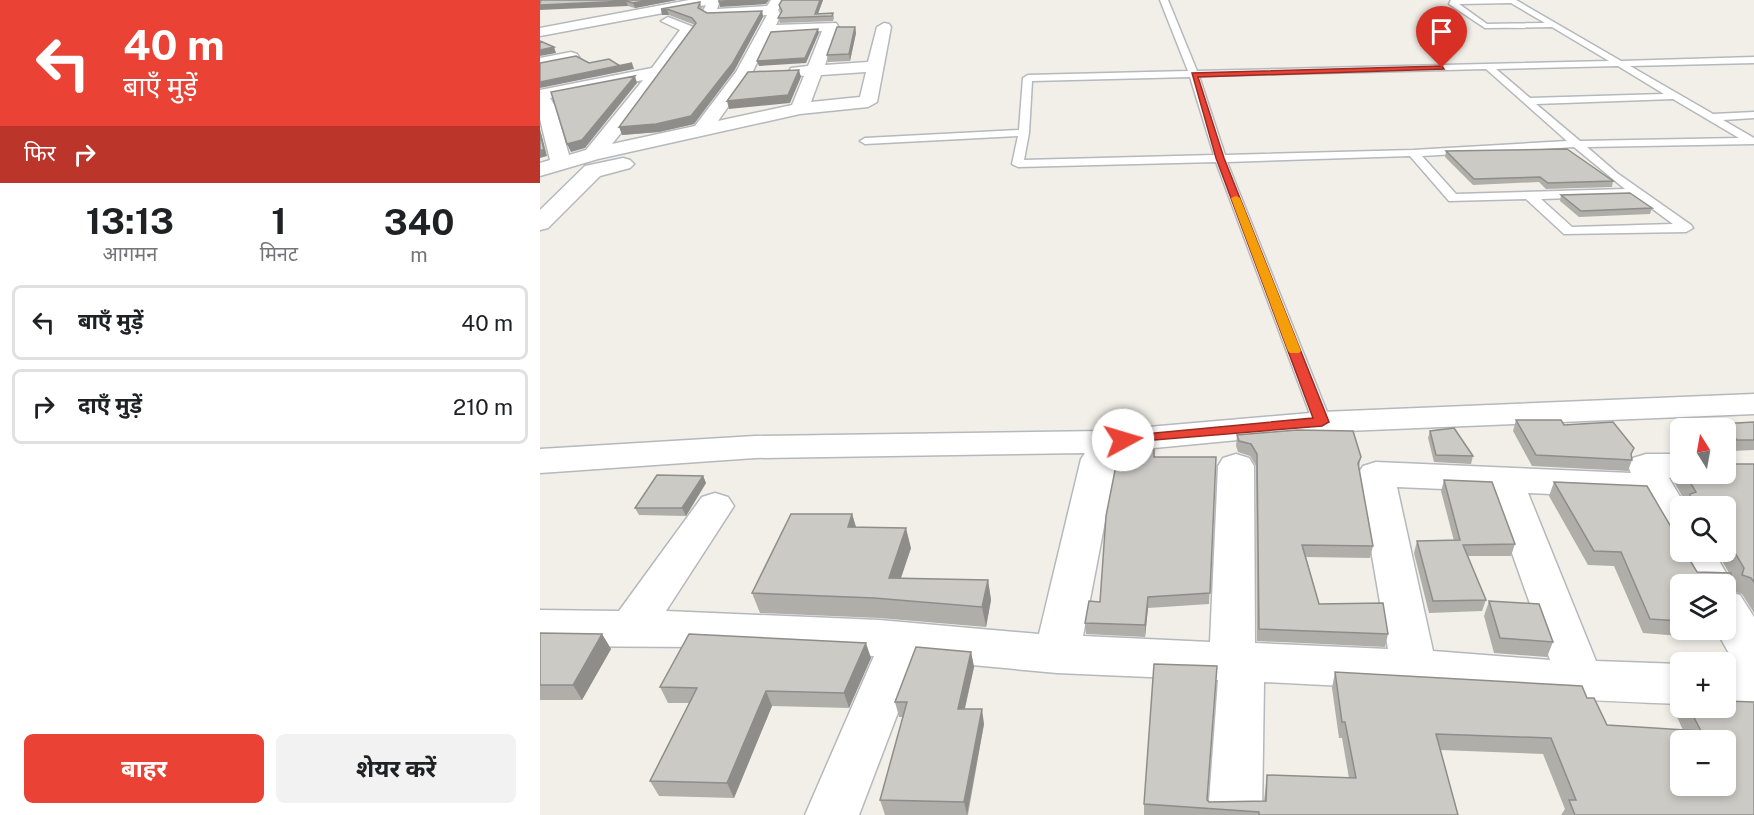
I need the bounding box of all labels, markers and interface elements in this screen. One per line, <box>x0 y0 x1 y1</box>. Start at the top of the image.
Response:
pin <box>1416 6 1467 68</box>
icon: arrive <box>1425 15 1458 48</box>
text: 40 m <box>123 20 225 69</box>
icon: left <box>24 24 102 102</box>
text: बाएँ मुड़ें <box>123 70 198 102</box>
icon: right <box>68 138 101 171</box>
text: फिर <box>24 140 56 166</box>
text: 13:13 <box>86 200 174 242</box>
text: 1 <box>271 200 287 242</box>
text: 340 <box>384 201 454 243</box>
text: आगमन <box>102 242 157 266</box>
text: मिनट <box>260 242 298 266</box>
text: m <box>410 243 428 267</box>
icon: left <box>27 306 60 339</box>
text: बाएँ मुड़ें <box>78 308 143 334</box>
text: 40 m <box>461 310 513 336</box>
icon: right <box>27 390 60 423</box>
text: दाएँ मुड़ें <box>78 392 142 418</box>
text: 210 m <box>453 394 513 420</box>
position arrow <box>1091 408 1155 472</box>
north arrow <box>1670 418 1736 484</box>
map controls <box>1670 418 1736 796</box>
button: search <box>1670 496 1736 562</box>
button: layers <box>1670 574 1736 640</box>
button: + <box>1670 652 1736 718</box>
button: − <box>1670 730 1736 796</box>
button: बाहर <box>24 734 264 803</box>
button: शेयर करें <box>276 734 516 803</box>

